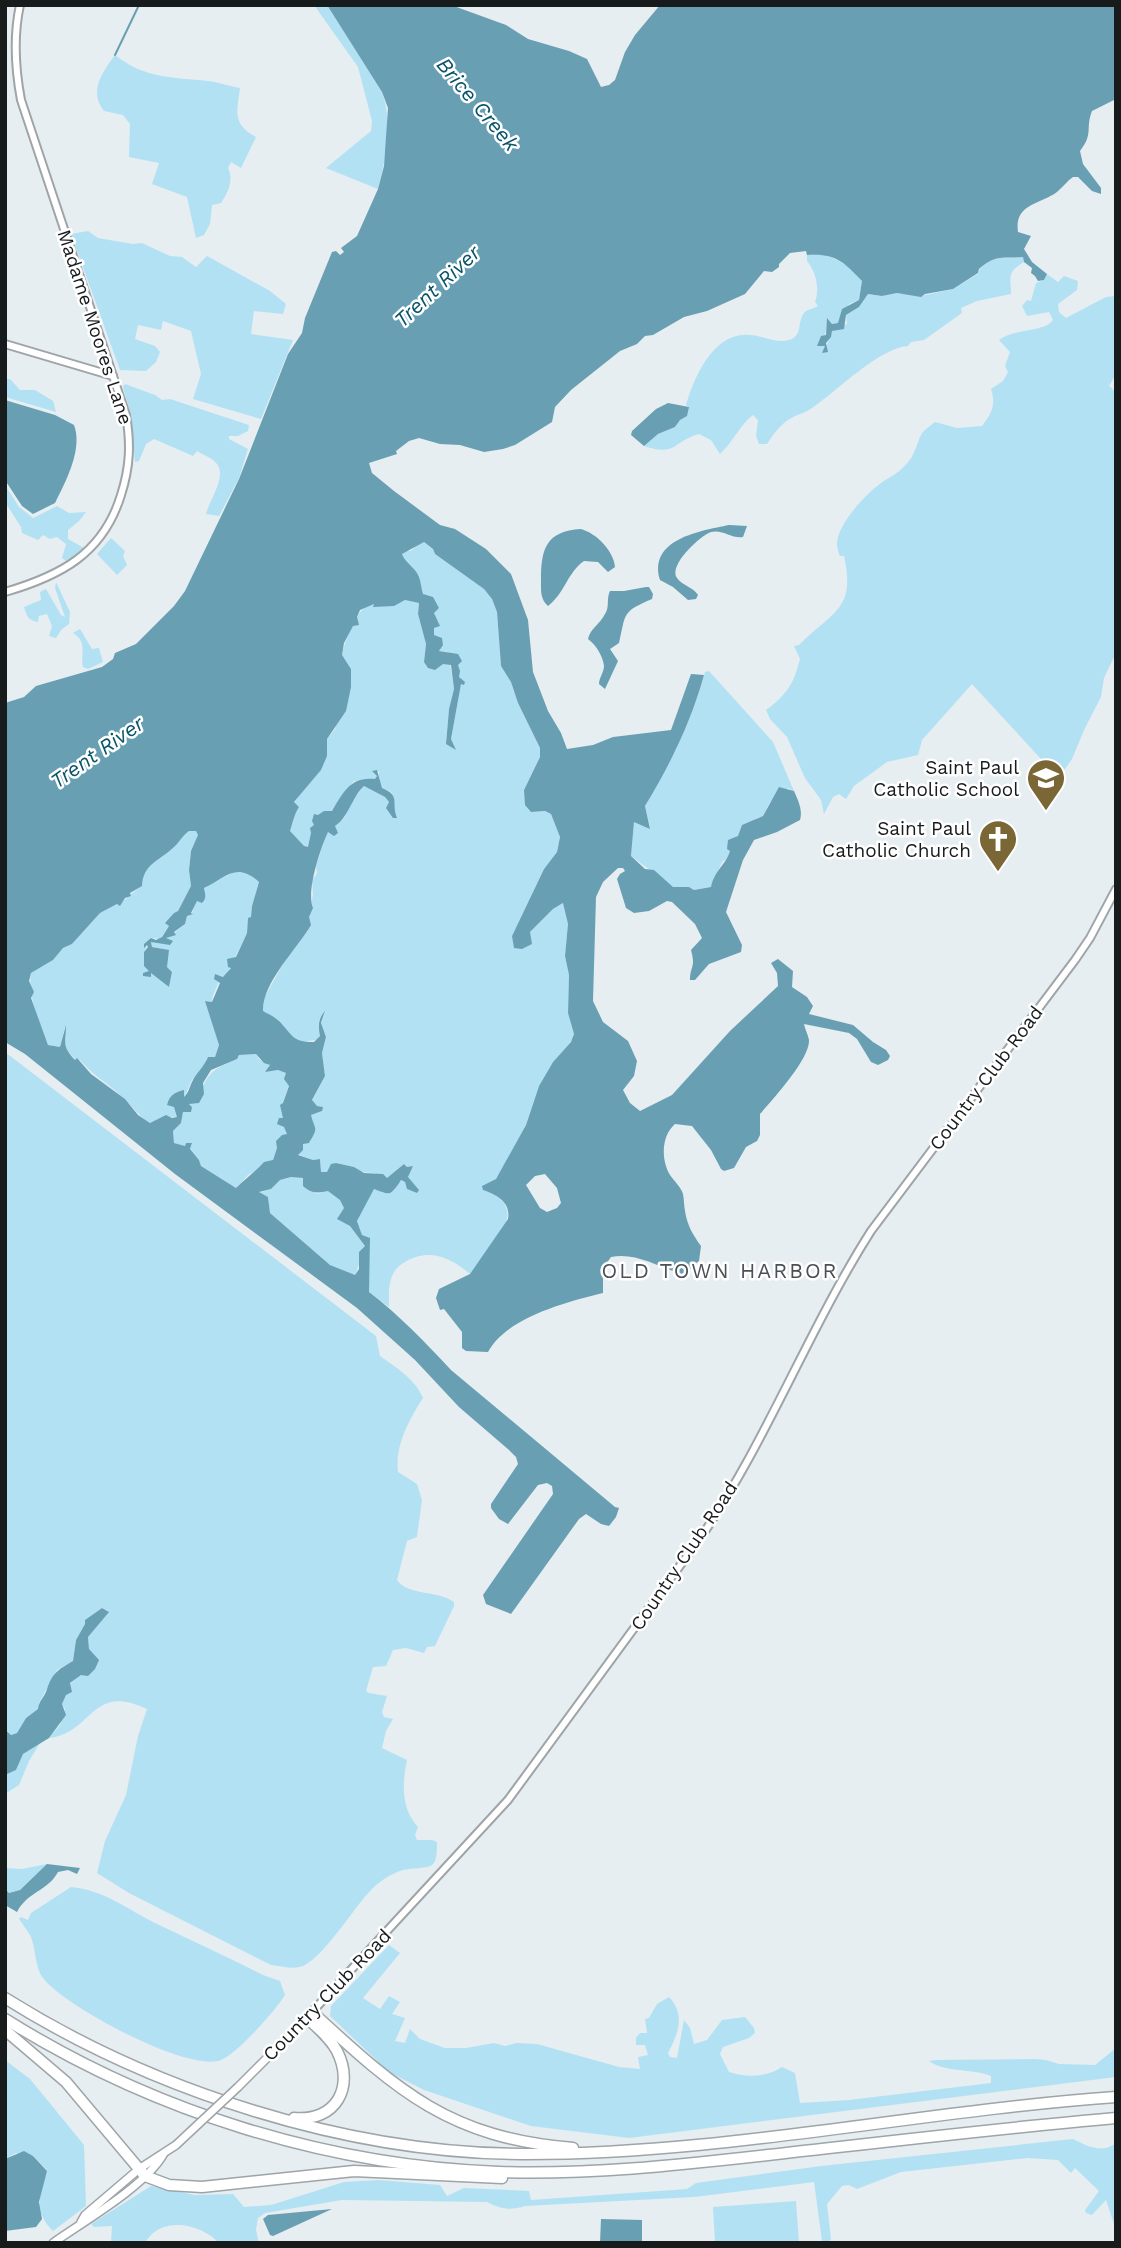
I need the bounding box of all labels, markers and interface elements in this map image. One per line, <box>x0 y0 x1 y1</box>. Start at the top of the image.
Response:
water label: Brice Creek <box>432 52 525 156</box>
street label: Madame Moores Lane <box>53 227 137 427</box>
water label: Trent River <box>389 239 486 332</box>
water label: Trent River <box>45 710 149 793</box>
place label: Saint Paul Catholic School <box>873 756 1019 801</box>
school or university icon: Saint Paul Catholic School <box>1025 757 1067 812</box>
place label: Saint Paul Catholic Church <box>822 817 971 862</box>
church icon: Saint Paul Catholic Church <box>977 818 1019 873</box>
street label: Country Club Road <box>924 1001 1048 1155</box>
district label: OLD TOWN HARBOR <box>601 1258 839 1283</box>
street label: Country Club Road <box>626 1477 742 1635</box>
street label: Country Club Road <box>258 1924 396 2066</box>

